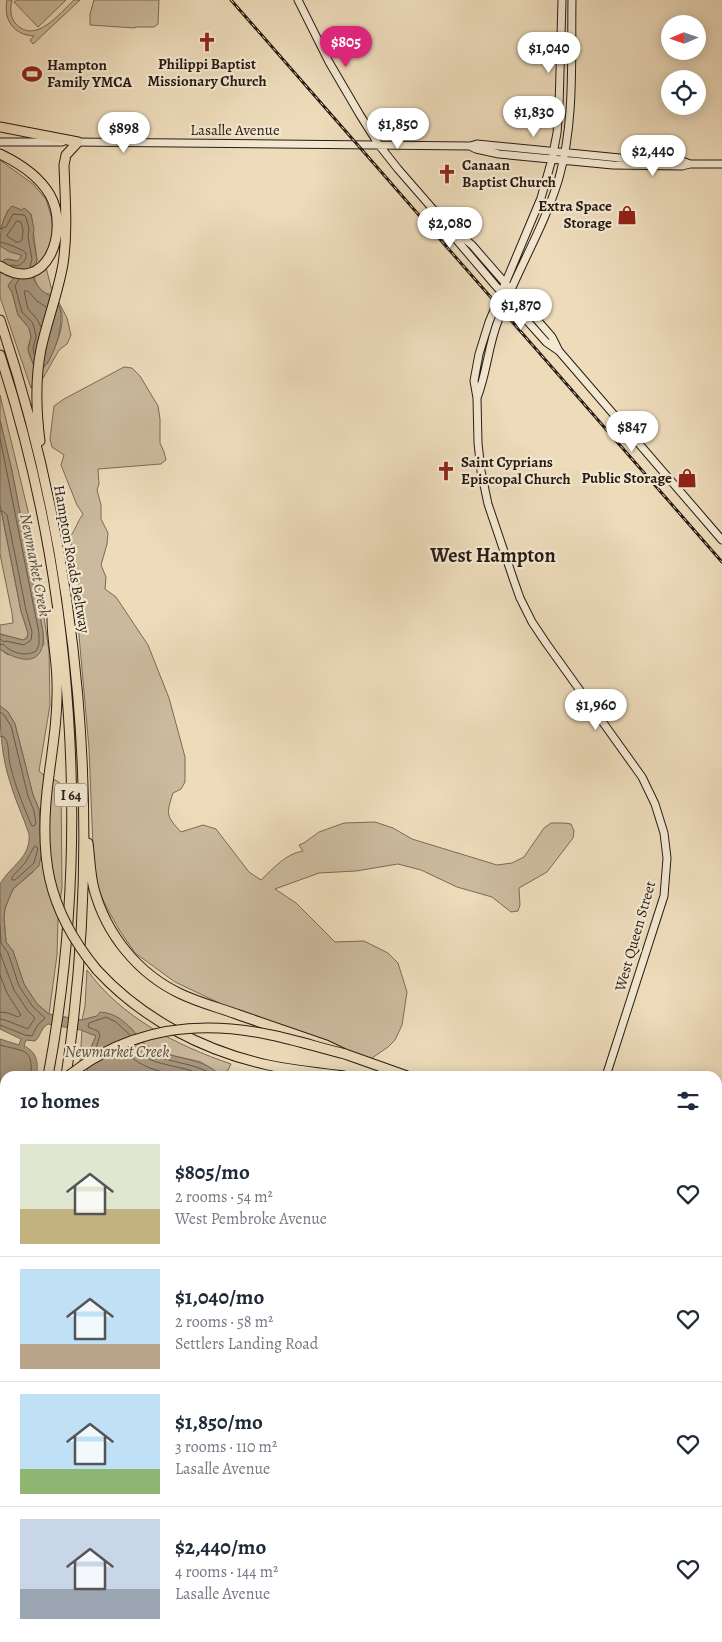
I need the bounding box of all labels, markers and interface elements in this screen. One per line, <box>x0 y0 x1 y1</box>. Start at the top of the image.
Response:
north arrow <box>661 15 706 60</box>
map controls <box>661 15 706 115</box>
pin: $805 <box>316 26 376 68</box>
church icon: Philippi Baptist Missionary Church <box>196 31 218 53</box>
text: $805 <box>331 31 361 53</box>
pin: $1,040 <box>508 32 590 74</box>
text: $1,040 <box>528 37 570 59</box>
place label: Philippi Baptist Missionary Church <box>147 54 267 91</box>
place label: Hampton Family YMCA <box>47 55 132 92</box>
sports icon: Hampton Family YMCA <box>21 63 43 85</box>
button: locate <box>661 70 706 115</box>
pin: $1,830 <box>493 96 575 138</box>
text: $1,830 <box>514 101 554 123</box>
pin: $1,850 <box>357 108 439 150</box>
pin: $898 <box>94 112 154 154</box>
text: $1,850 <box>378 113 418 135</box>
text: $898 <box>109 117 139 139</box>
street label: Lasalle Avenue <box>190 120 280 140</box>
pin: $2,440 <box>612 134 694 177</box>
text: $2,440 <box>632 140 674 162</box>
place label: Canaan Baptist Church <box>462 155 556 192</box>
church icon: Canaan Baptist Church <box>436 163 458 185</box>
place label: Extra Space Storage <box>538 196 612 233</box>
shop icon: Extra Space Storage <box>616 204 638 226</box>
pin: $2,080 <box>409 206 491 249</box>
text: $2,080 <box>428 212 472 234</box>
pin: $1,870 <box>480 288 562 331</box>
text: $1,870 <box>501 294 541 316</box>
pin: $847 <box>602 410 662 453</box>
text: $847 <box>617 416 647 438</box>
place label: Saint Cyprians Episcopal Church <box>461 452 571 489</box>
church icon: Saint Cyprians Episcopal Church <box>435 460 457 482</box>
shop icon: Public Storage <box>676 467 698 489</box>
place label: Public Storage <box>581 468 672 488</box>
street label: Hampton Roads Beltway <box>49 483 95 635</box>
water label: Newmarket Creek <box>14 512 56 619</box>
district label: West Hampton <box>429 542 556 569</box>
pin: $1,960 <box>555 688 637 731</box>
text: $1,960 <box>576 694 616 716</box>
road number: I 64 <box>55 784 87 806</box>
street label: West Queen Street <box>609 879 660 994</box>
water label: Newmarket Creek <box>65 1041 169 1063</box>
text: 10 homes <box>20 1087 100 1115</box>
icon: filters <box>674 1087 702 1115</box>
text: $805/mo <box>175 1158 250 1186</box>
icon: home <box>60 1164 120 1224</box>
icon: heart <box>674 1180 702 1208</box>
text: 2 rooms · 54 m² <box>175 1186 273 1208</box>
text: West Pembroke Avenue <box>175 1208 327 1230</box>
text: $1,040/mo <box>175 1283 264 1311</box>
icon: home <box>60 1289 120 1349</box>
icon: heart <box>674 1305 702 1333</box>
text: 2 rooms · 58 m² <box>175 1311 273 1333</box>
text: Settlers Landing Road <box>175 1333 318 1355</box>
text: $1,850/mo <box>175 1408 263 1436</box>
icon: home <box>60 1414 120 1474</box>
icon: heart <box>674 1430 702 1458</box>
text: 3 rooms · 110 m² <box>175 1436 277 1458</box>
text: Lasalle Avenue <box>175 1458 270 1480</box>
text: $2,440/mo <box>175 1533 266 1561</box>
icon: home <box>60 1539 120 1599</box>
icon: heart <box>674 1555 702 1583</box>
text: 4 rooms · 144 m² <box>175 1561 278 1583</box>
text: Lasalle Avenue <box>175 1583 270 1605</box>

